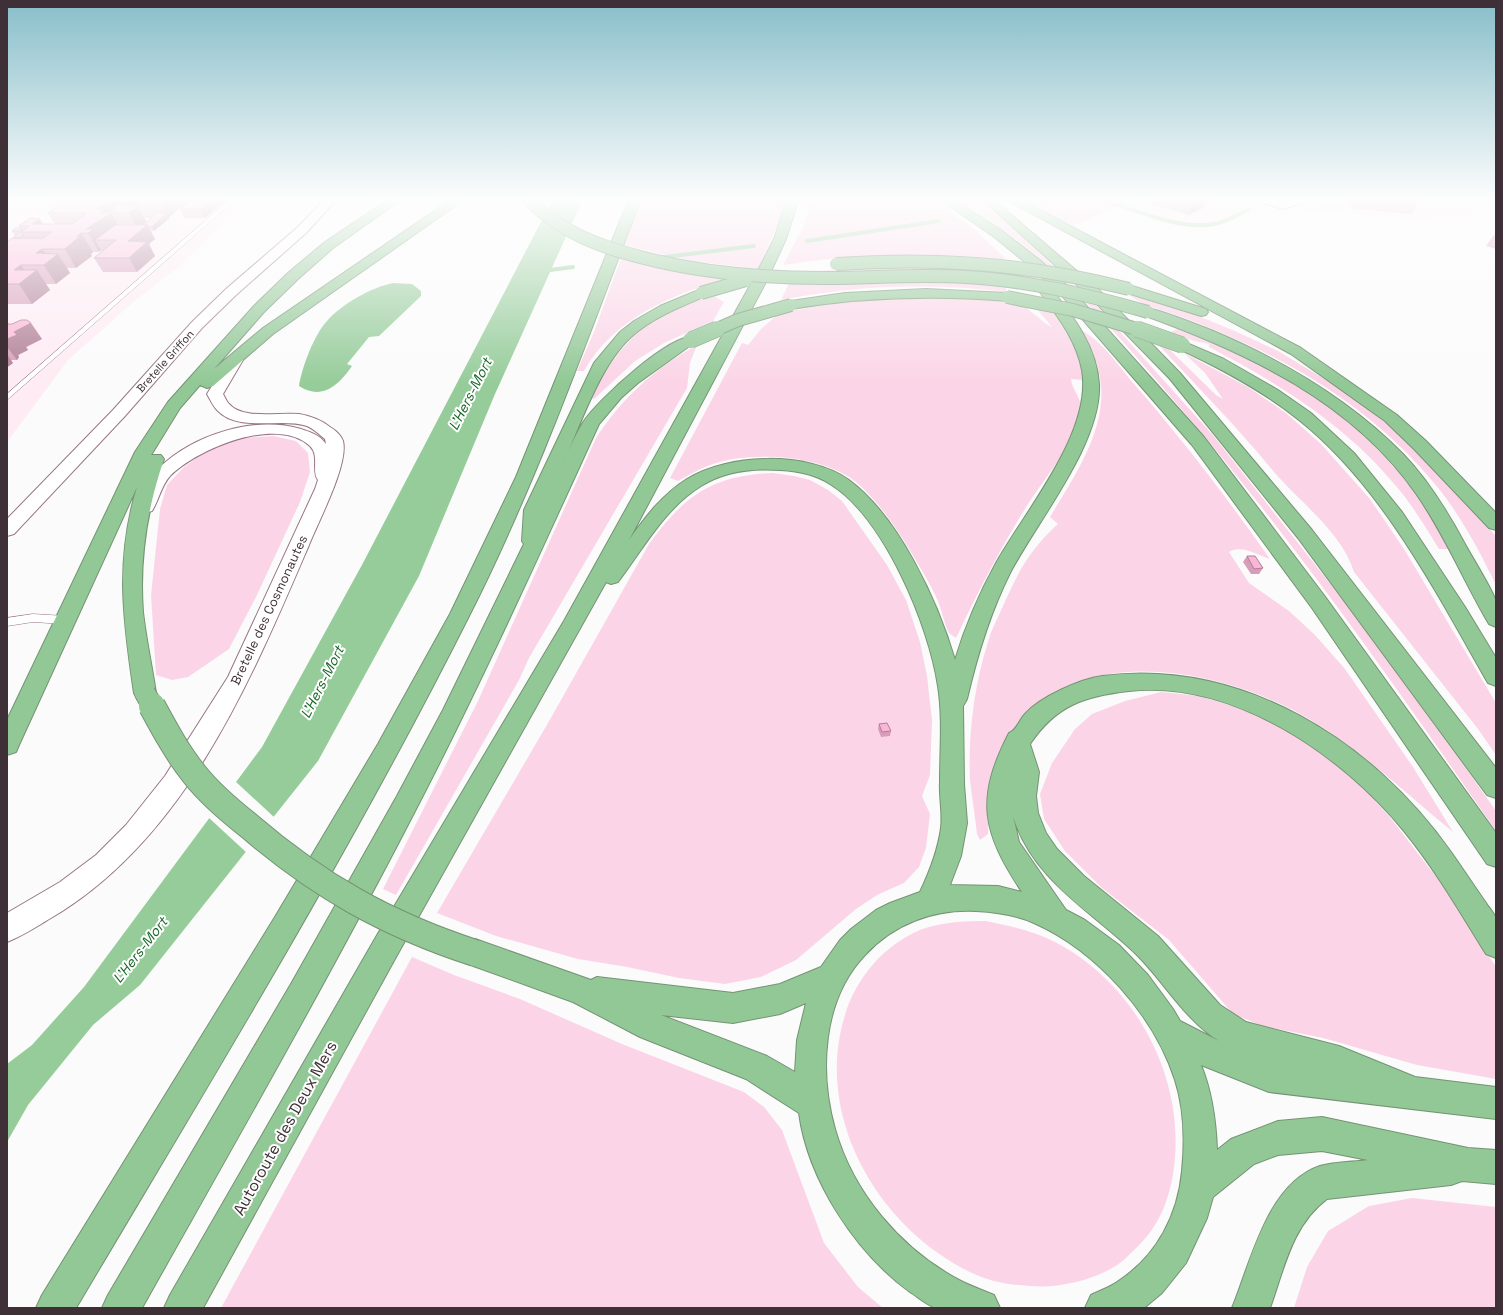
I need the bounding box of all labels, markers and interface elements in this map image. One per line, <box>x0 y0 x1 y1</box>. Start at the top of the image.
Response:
street label: Bretelle Griffon <box>133 327 197 395</box>
water label: L'Hers-Mort <box>444 354 497 433</box>
street label: Bretelle des Cosmonautes <box>227 532 311 688</box>
water label: L'Hers-Mort <box>296 642 349 721</box>
water label: L'Hers-Mort <box>109 912 172 986</box>
street label: Autoroute des Deux Mers <box>228 1037 342 1219</box>

